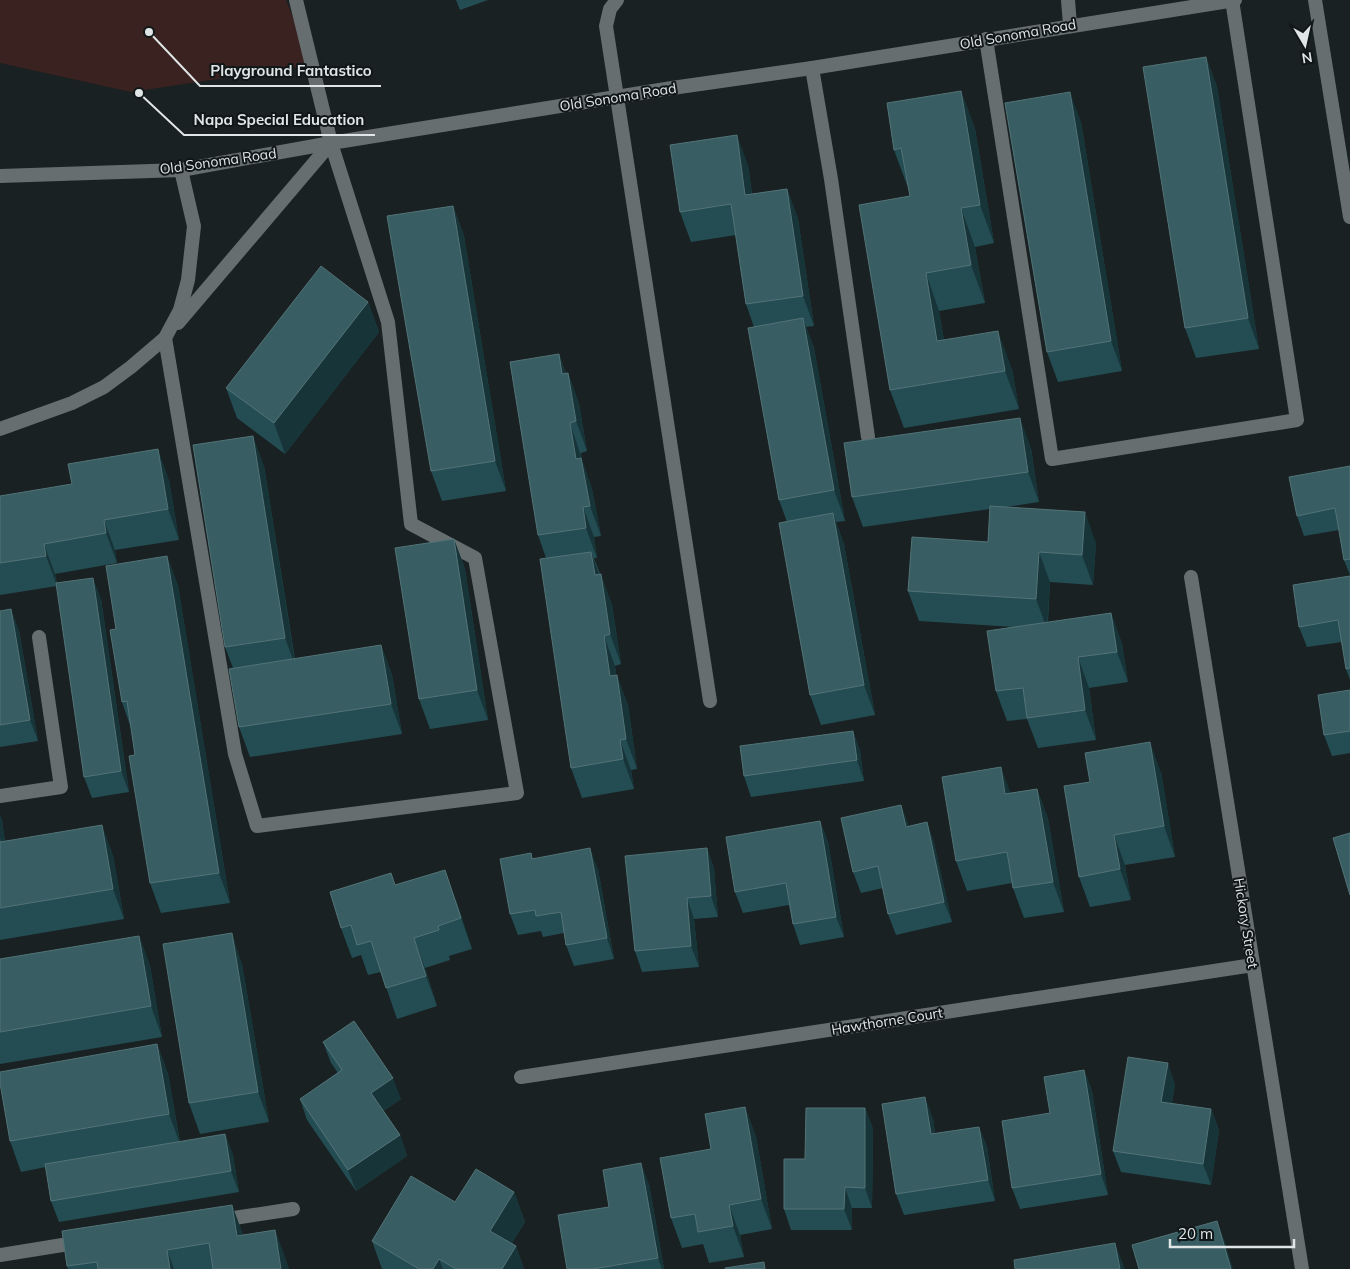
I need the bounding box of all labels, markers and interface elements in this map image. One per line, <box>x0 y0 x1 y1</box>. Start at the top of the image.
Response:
street label: Old Sonoma Road <box>958 15 1078 53</box>
north arrow <box>1280 20 1330 70</box>
text: N <box>1300 48 1314 68</box>
callout: Playground Fantastico <box>200 56 381 86</box>
text: Playground Fantastico <box>210 61 372 80</box>
street label: Old Sonoma Road <box>558 79 678 115</box>
callout: Napa Special Education <box>184 105 375 135</box>
text: Napa Special Education <box>194 110 364 129</box>
street label: Old Sonoma Road <box>158 144 278 178</box>
street label: Hickory Street <box>1230 876 1262 970</box>
street label: Hawthorne Court <box>830 1003 944 1039</box>
scale bar <box>1170 1216 1294 1248</box>
text: 20 m <box>1178 1224 1213 1243</box>

